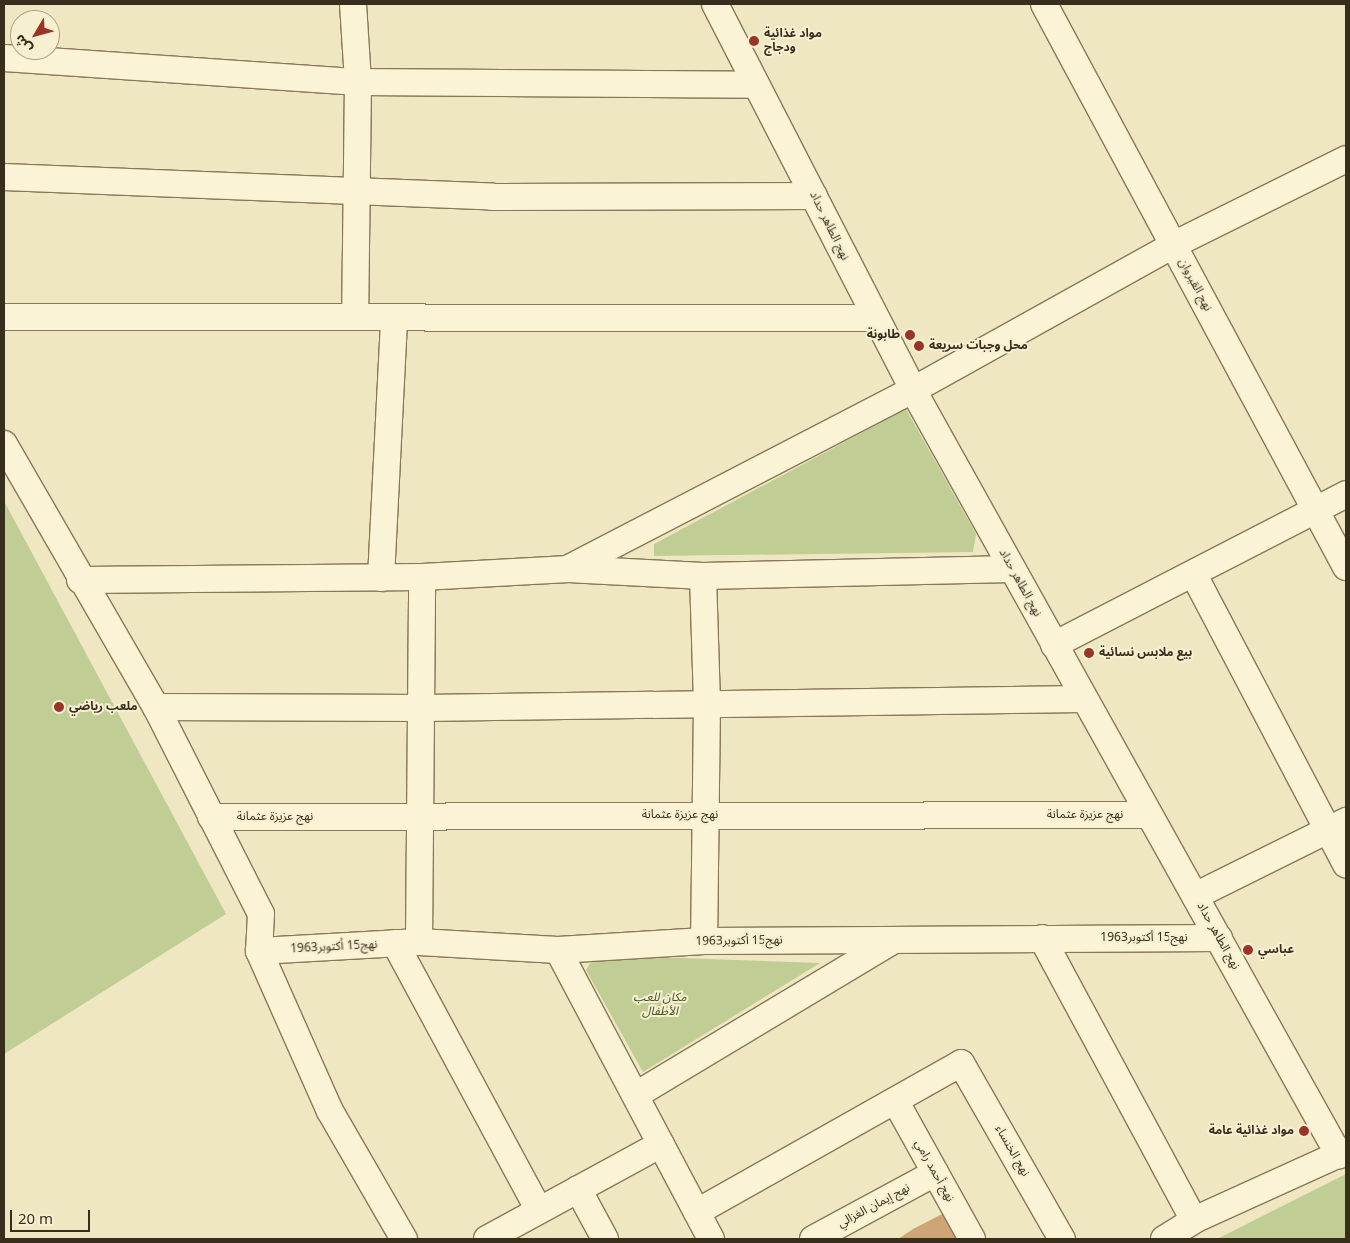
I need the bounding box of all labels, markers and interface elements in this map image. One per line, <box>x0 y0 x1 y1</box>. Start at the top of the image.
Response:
north arrow <box>10 10 60 60</box>
text: ش <box>6 27 41 60</box>
place label: مواد غذائية ودجاج <box>764 27 822 55</box>
marker: مواد غذائية ودجاج <box>748 35 760 47</box>
street label: نهج الطاهر حداد <box>806 189 852 263</box>
street label: نهج القيروان <box>1175 256 1215 314</box>
place label: طابونة <box>867 328 900 342</box>
marker: طابونة <box>904 329 916 341</box>
place label: محل وجبات سريعة <box>929 339 1028 353</box>
marker: محل وجبات سريعة <box>913 340 925 352</box>
street label: نهج الطاهر حداد <box>996 547 1044 619</box>
place label: بيع ملابس نسائية <box>1099 646 1192 660</box>
marker: بيع ملابس نسائية <box>1083 647 1095 659</box>
place label: ملعب رياضي <box>69 700 138 714</box>
marker: ملعب رياضي <box>53 701 65 713</box>
street label: نهج عزيزة عثمانة <box>642 808 718 822</box>
street label: نهج عزيزة عثمانة <box>1047 808 1123 822</box>
street label: نهج عزيزة عثمانة <box>237 810 313 824</box>
street label: نهج الطاهر حداد <box>1194 900 1242 972</box>
street label: نهج15 أكتوبر1963 <box>1100 931 1188 945</box>
street label: نهج15 أكتوبر1963 <box>695 933 783 949</box>
street label: نهج15 أكتوبر1963 <box>290 938 378 956</box>
place label: عباسي <box>1258 943 1294 957</box>
marker: عباسي <box>1242 944 1254 956</box>
park label: مكان للعب الأطفال <box>633 991 687 1019</box>
street label: نهج الخنساء <box>992 1123 1032 1179</box>
place label: مواد غذائية عامة <box>1209 1124 1294 1138</box>
marker: مواد غذائية عامة <box>1298 1125 1310 1137</box>
street label: نهج أحمد رامي <box>911 1137 957 1205</box>
street label: نهج إيمان الغزالي <box>835 1181 913 1231</box>
scale bar <box>12 1200 92 1232</box>
text: 20 m <box>18 1203 53 1235</box>

